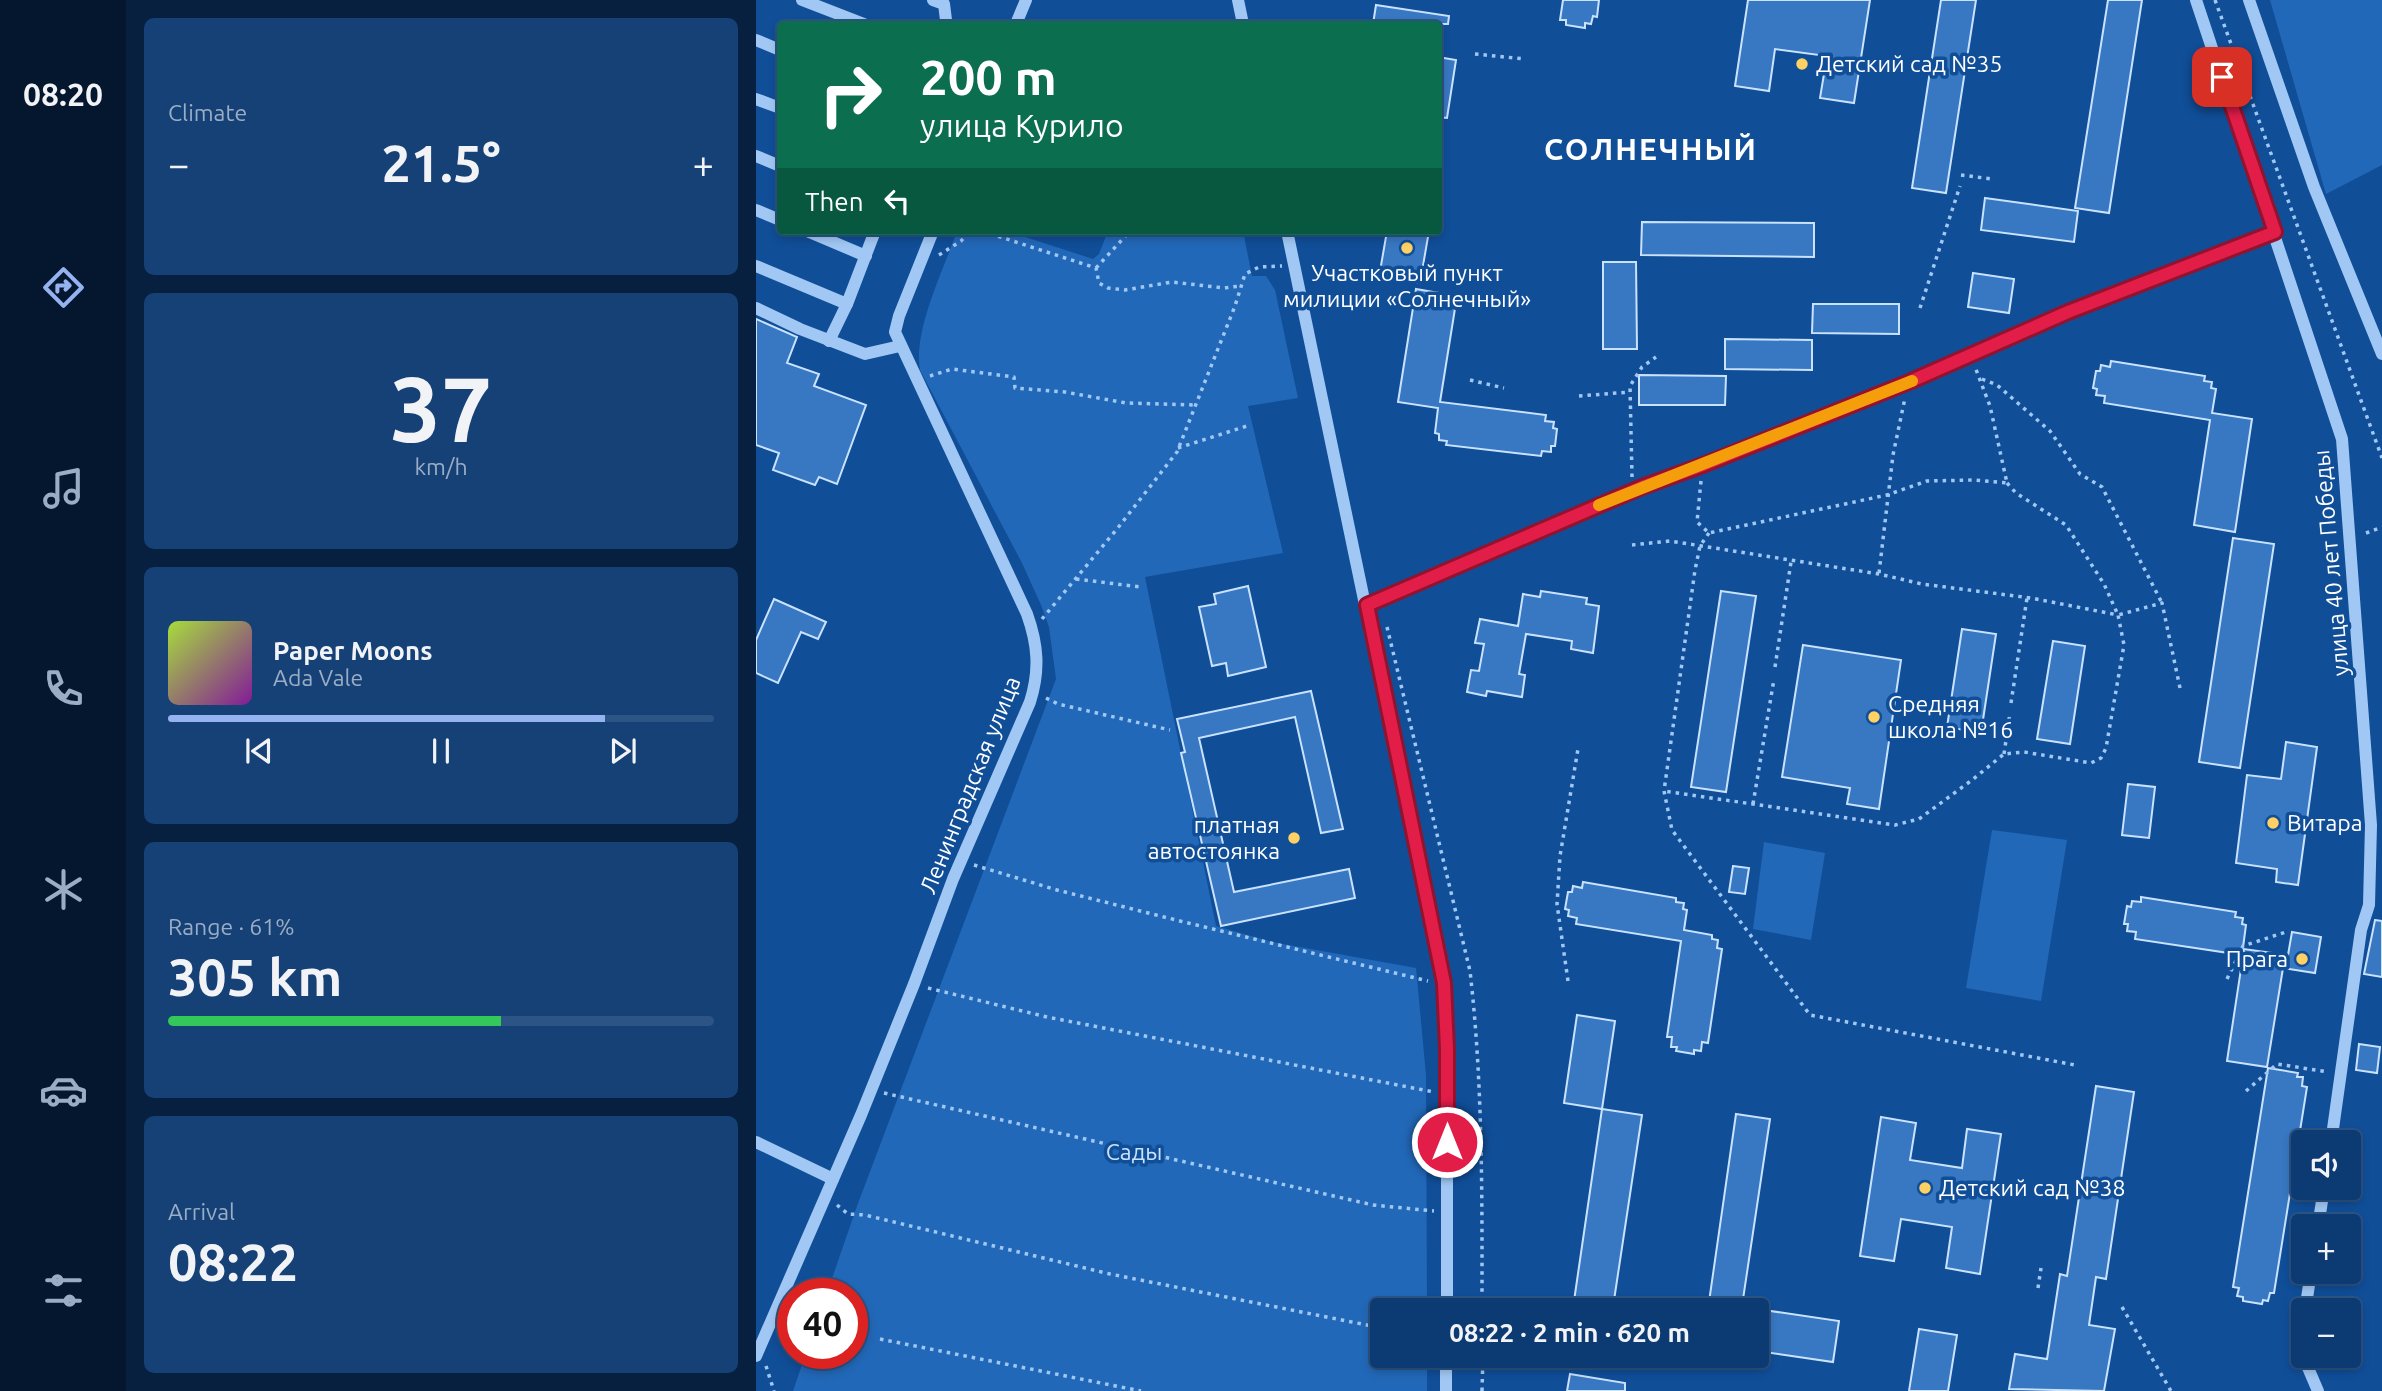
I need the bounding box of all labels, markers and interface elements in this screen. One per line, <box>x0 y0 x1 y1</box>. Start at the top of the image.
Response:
pin <box>2192 47 2252 107</box>
icon: right <box>805 49 896 140</box>
text: 200 m <box>920 49 1057 104</box>
place label: Детский сад №35 <box>1816 51 2002 76</box>
marker: Детский сад №35 <box>1794 56 1810 72</box>
icon: arrive <box>2203 58 2241 96</box>
text: 08:20 <box>23 76 103 112</box>
text: Climate <box>168 100 247 125</box>
text: улица Курило <box>920 107 1124 143</box>
district label: СОЛНЕЧНЫЙ <box>1544 132 1758 166</box>
text: 21.5° <box>381 134 501 192</box>
text: − <box>168 143 189 185</box>
text: + <box>693 143 714 185</box>
icon: left <box>878 182 916 220</box>
text: Then <box>805 187 864 216</box>
marker: Участковый пункт милиции «Солнечный» <box>1399 240 1415 256</box>
place label: Участковый пункт милиции «Солнечный» <box>1283 260 1531 311</box>
icon: directions <box>39 263 88 312</box>
text: 37 <box>390 357 492 459</box>
street label: улица 40 лет Победы <box>2308 449 2353 677</box>
text: km/h <box>414 454 468 479</box>
icon: music <box>39 464 88 513</box>
text: Paper Moons <box>273 636 432 665</box>
icon: phone <box>39 664 88 713</box>
text: Ada Vale <box>273 665 363 690</box>
street label: Ленинградская улица <box>914 673 1025 897</box>
place label: Средняя школа №16 <box>1888 691 2013 742</box>
marker: Средняя школа №16 <box>1866 709 1882 725</box>
icon: previous <box>240 732 278 770</box>
icon: pause <box>422 732 460 770</box>
icon: next <box>604 732 642 770</box>
place label: Витара <box>2287 810 2363 835</box>
place label: платная автостоянка <box>1148 812 1280 863</box>
marker: Витара <box>2265 815 2281 831</box>
marker: платная автостоянка <box>1286 830 1302 846</box>
icon: climate <box>39 865 88 914</box>
text: Range · 61% <box>168 914 295 939</box>
place label: Прага <box>2226 946 2288 971</box>
text: 305 km <box>168 948 342 1006</box>
marker: Прага <box>2294 951 2310 967</box>
icon: car <box>39 1066 88 1115</box>
position arrow <box>1410 1105 1484 1179</box>
map controls <box>2291 1130 2361 1368</box>
button: sound <box>2291 1130 2361 1200</box>
park label: Сады <box>1106 1139 1162 1164</box>
place label: Детский сад №38 <box>1939 1175 2125 1200</box>
marker: Детский сад №38 <box>1917 1180 1933 1196</box>
text: Arrival <box>168 1199 235 1224</box>
button: + <box>2291 1214 2361 1284</box>
text: 08:22 <box>168 1233 298 1291</box>
icon: filters <box>39 1266 88 1315</box>
speed limit sign: 40 <box>777 1278 868 1369</box>
button: − <box>2291 1298 2361 1368</box>
text: 08:22 · 2 min · 620 m <box>1449 1318 1690 1347</box>

